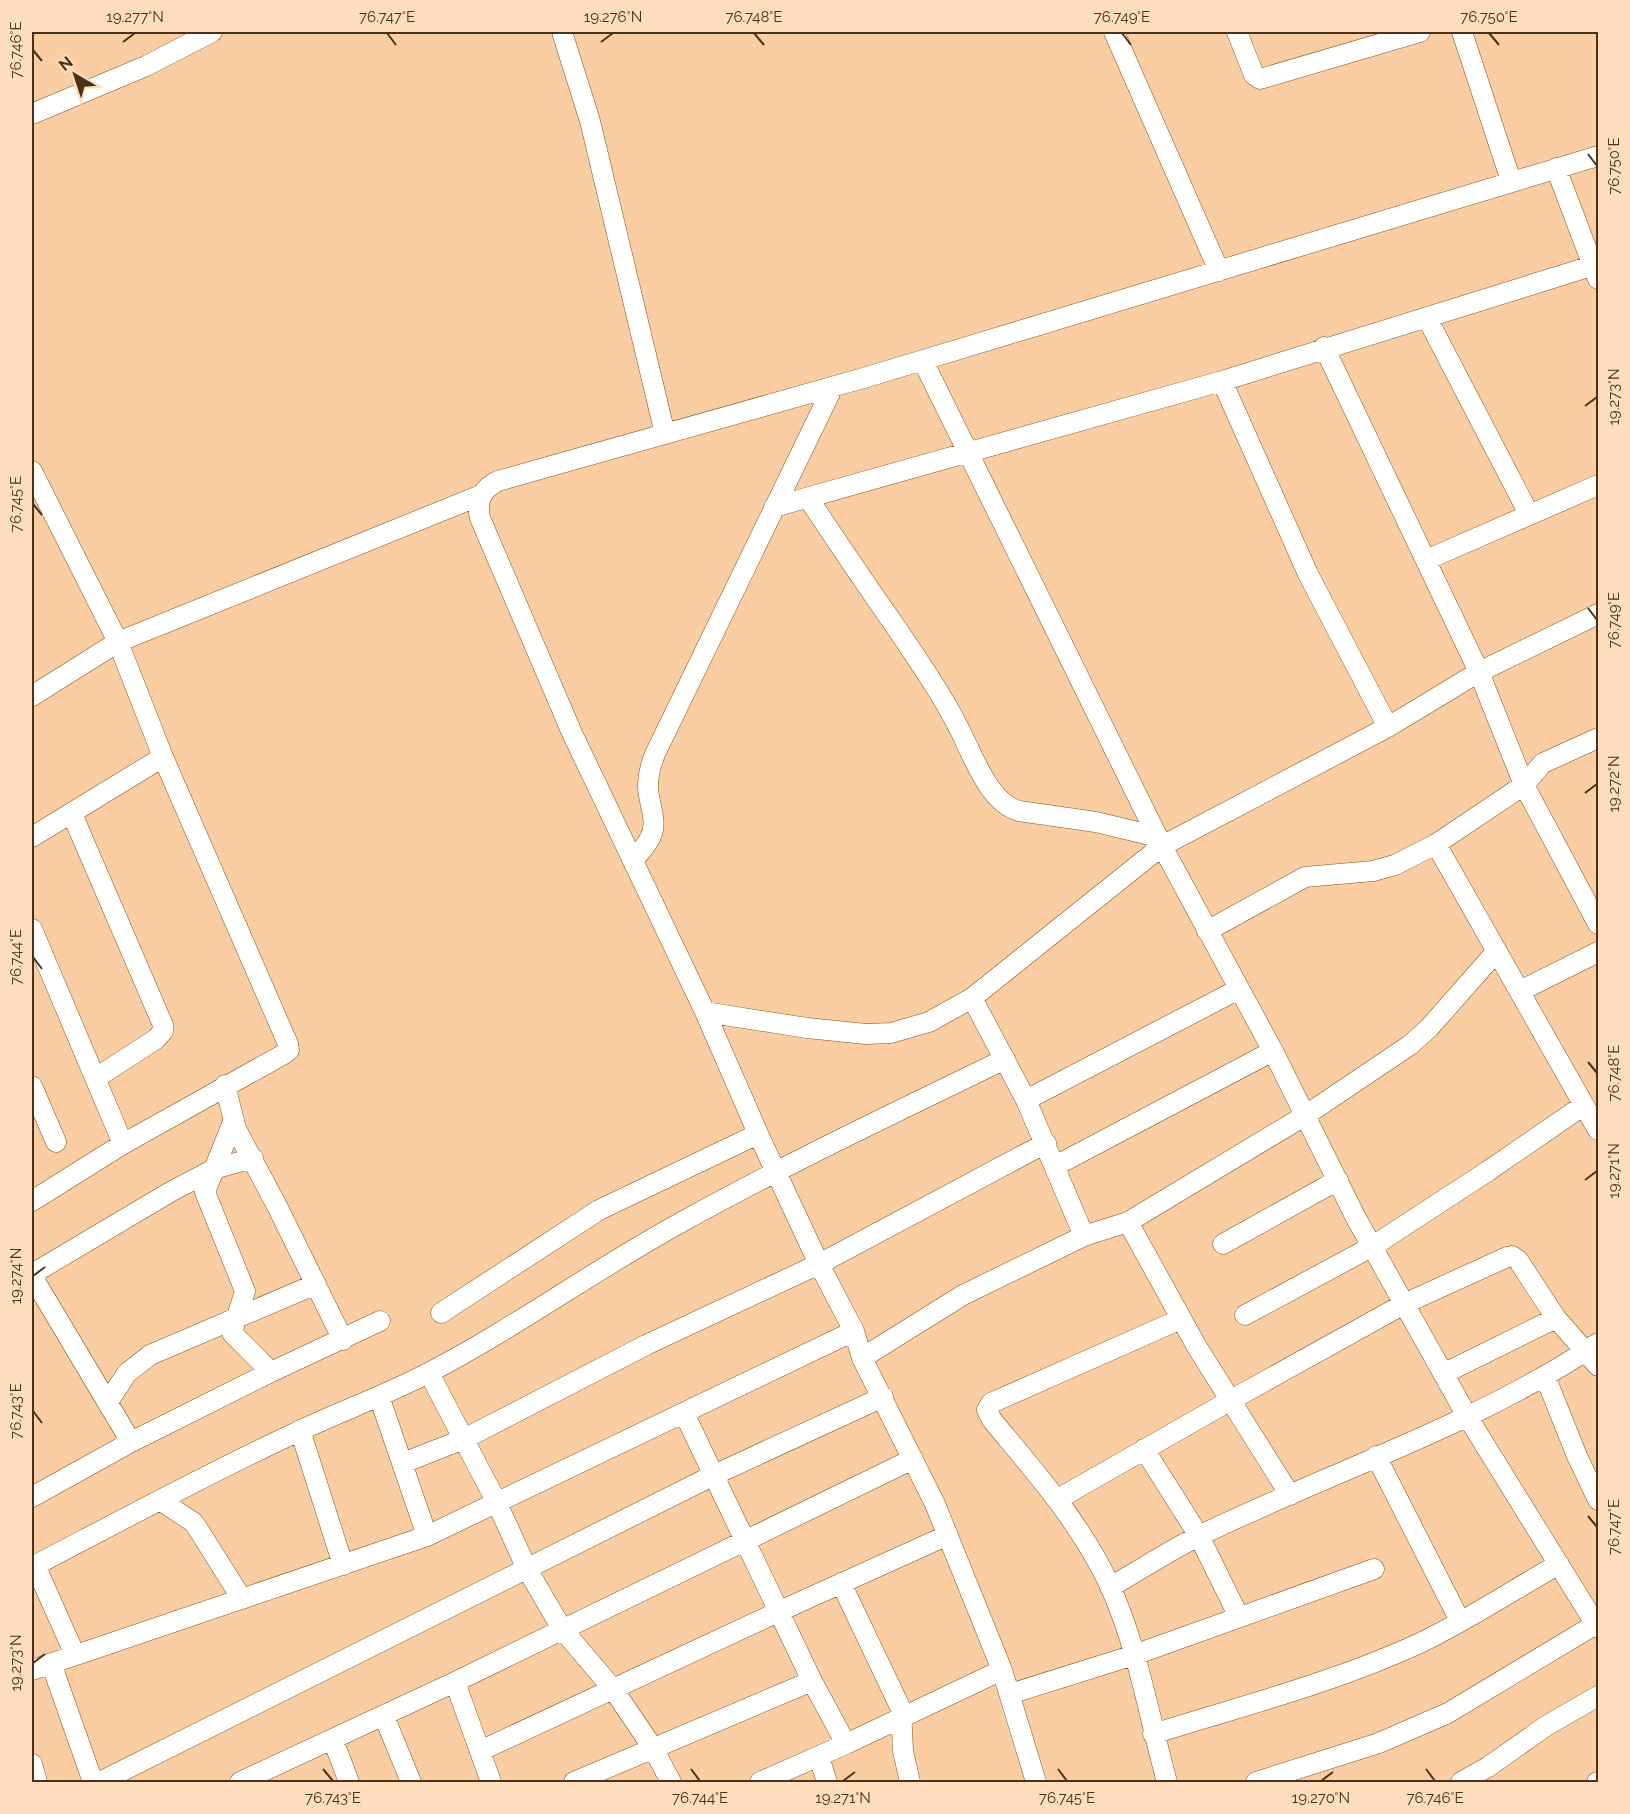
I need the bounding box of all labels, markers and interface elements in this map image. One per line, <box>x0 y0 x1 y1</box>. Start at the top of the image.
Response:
text: 19.277°N <box>106 8 164 26</box>
text: 76.747°E <box>359 8 415 26</box>
text: 19.276°N <box>584 8 642 26</box>
text: 76.748°E <box>726 8 783 26</box>
text: 76.749°E <box>1094 8 1150 26</box>
text: 76.750°E <box>1460 8 1518 26</box>
text: 76.746°E <box>7 21 25 79</box>
north arrow <box>45 45 105 105</box>
text: N <box>55 53 77 75</box>
text: 76.750°E <box>1605 137 1623 195</box>
text: 19.273°N <box>1605 368 1623 426</box>
text: 76.745°E <box>7 476 25 532</box>
text: 76.749°E <box>1605 592 1623 648</box>
text: 19.272°N <box>1605 755 1623 813</box>
text: 76.744°E <box>7 929 25 985</box>
text: 76.748°E <box>1605 1045 1623 1102</box>
text: 19.271°N <box>1605 1143 1623 1199</box>
text: 19.274°N <box>7 1248 25 1304</box>
text: 76.743°E <box>7 1383 25 1439</box>
text: 76.747°E <box>1605 1499 1623 1555</box>
text: 19.273°N <box>7 1634 25 1692</box>
text: 76.743°E <box>305 1789 361 1807</box>
text: 76.744°E <box>672 1789 728 1807</box>
text: 19.271°N <box>815 1789 871 1807</box>
text: 76.745°E <box>1039 1789 1095 1807</box>
text: 19.270°N <box>1292 1789 1350 1807</box>
text: 76.746°E <box>1406 1789 1464 1807</box>

